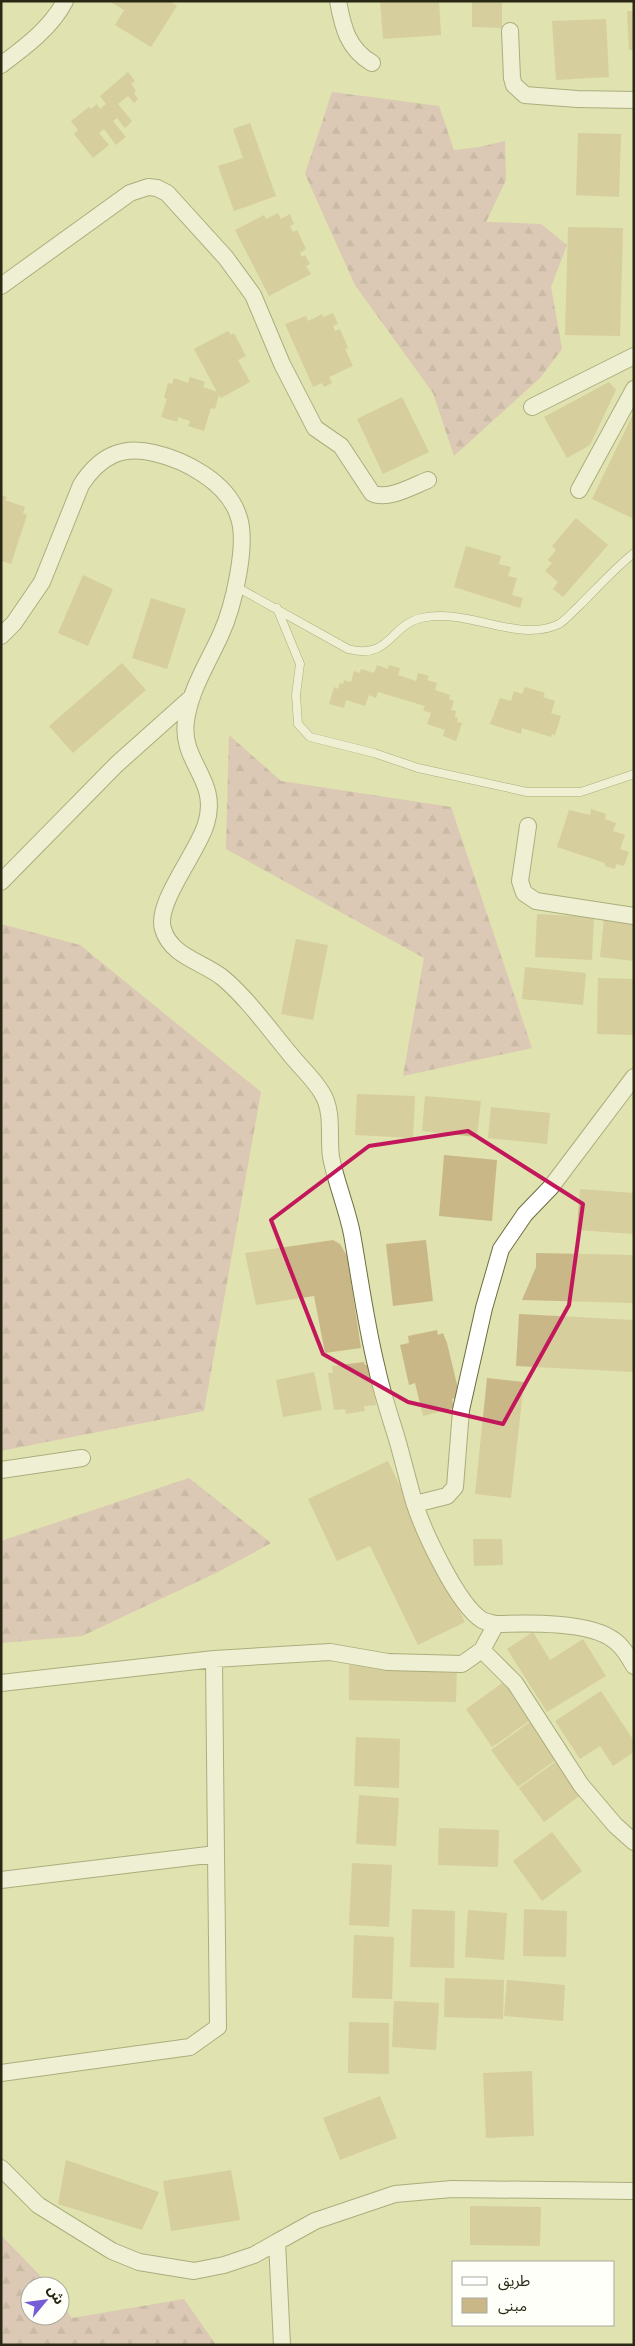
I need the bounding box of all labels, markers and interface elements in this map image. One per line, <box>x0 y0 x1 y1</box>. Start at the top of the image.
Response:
legend <box>452 2261 615 2326</box>
text: طريق <box>498 2272 530 2291</box>
north arrow <box>20 2276 70 2326</box>
text: ش <box>45 2282 68 2307</box>
text: مبنى <box>498 2297 527 2315</box>

